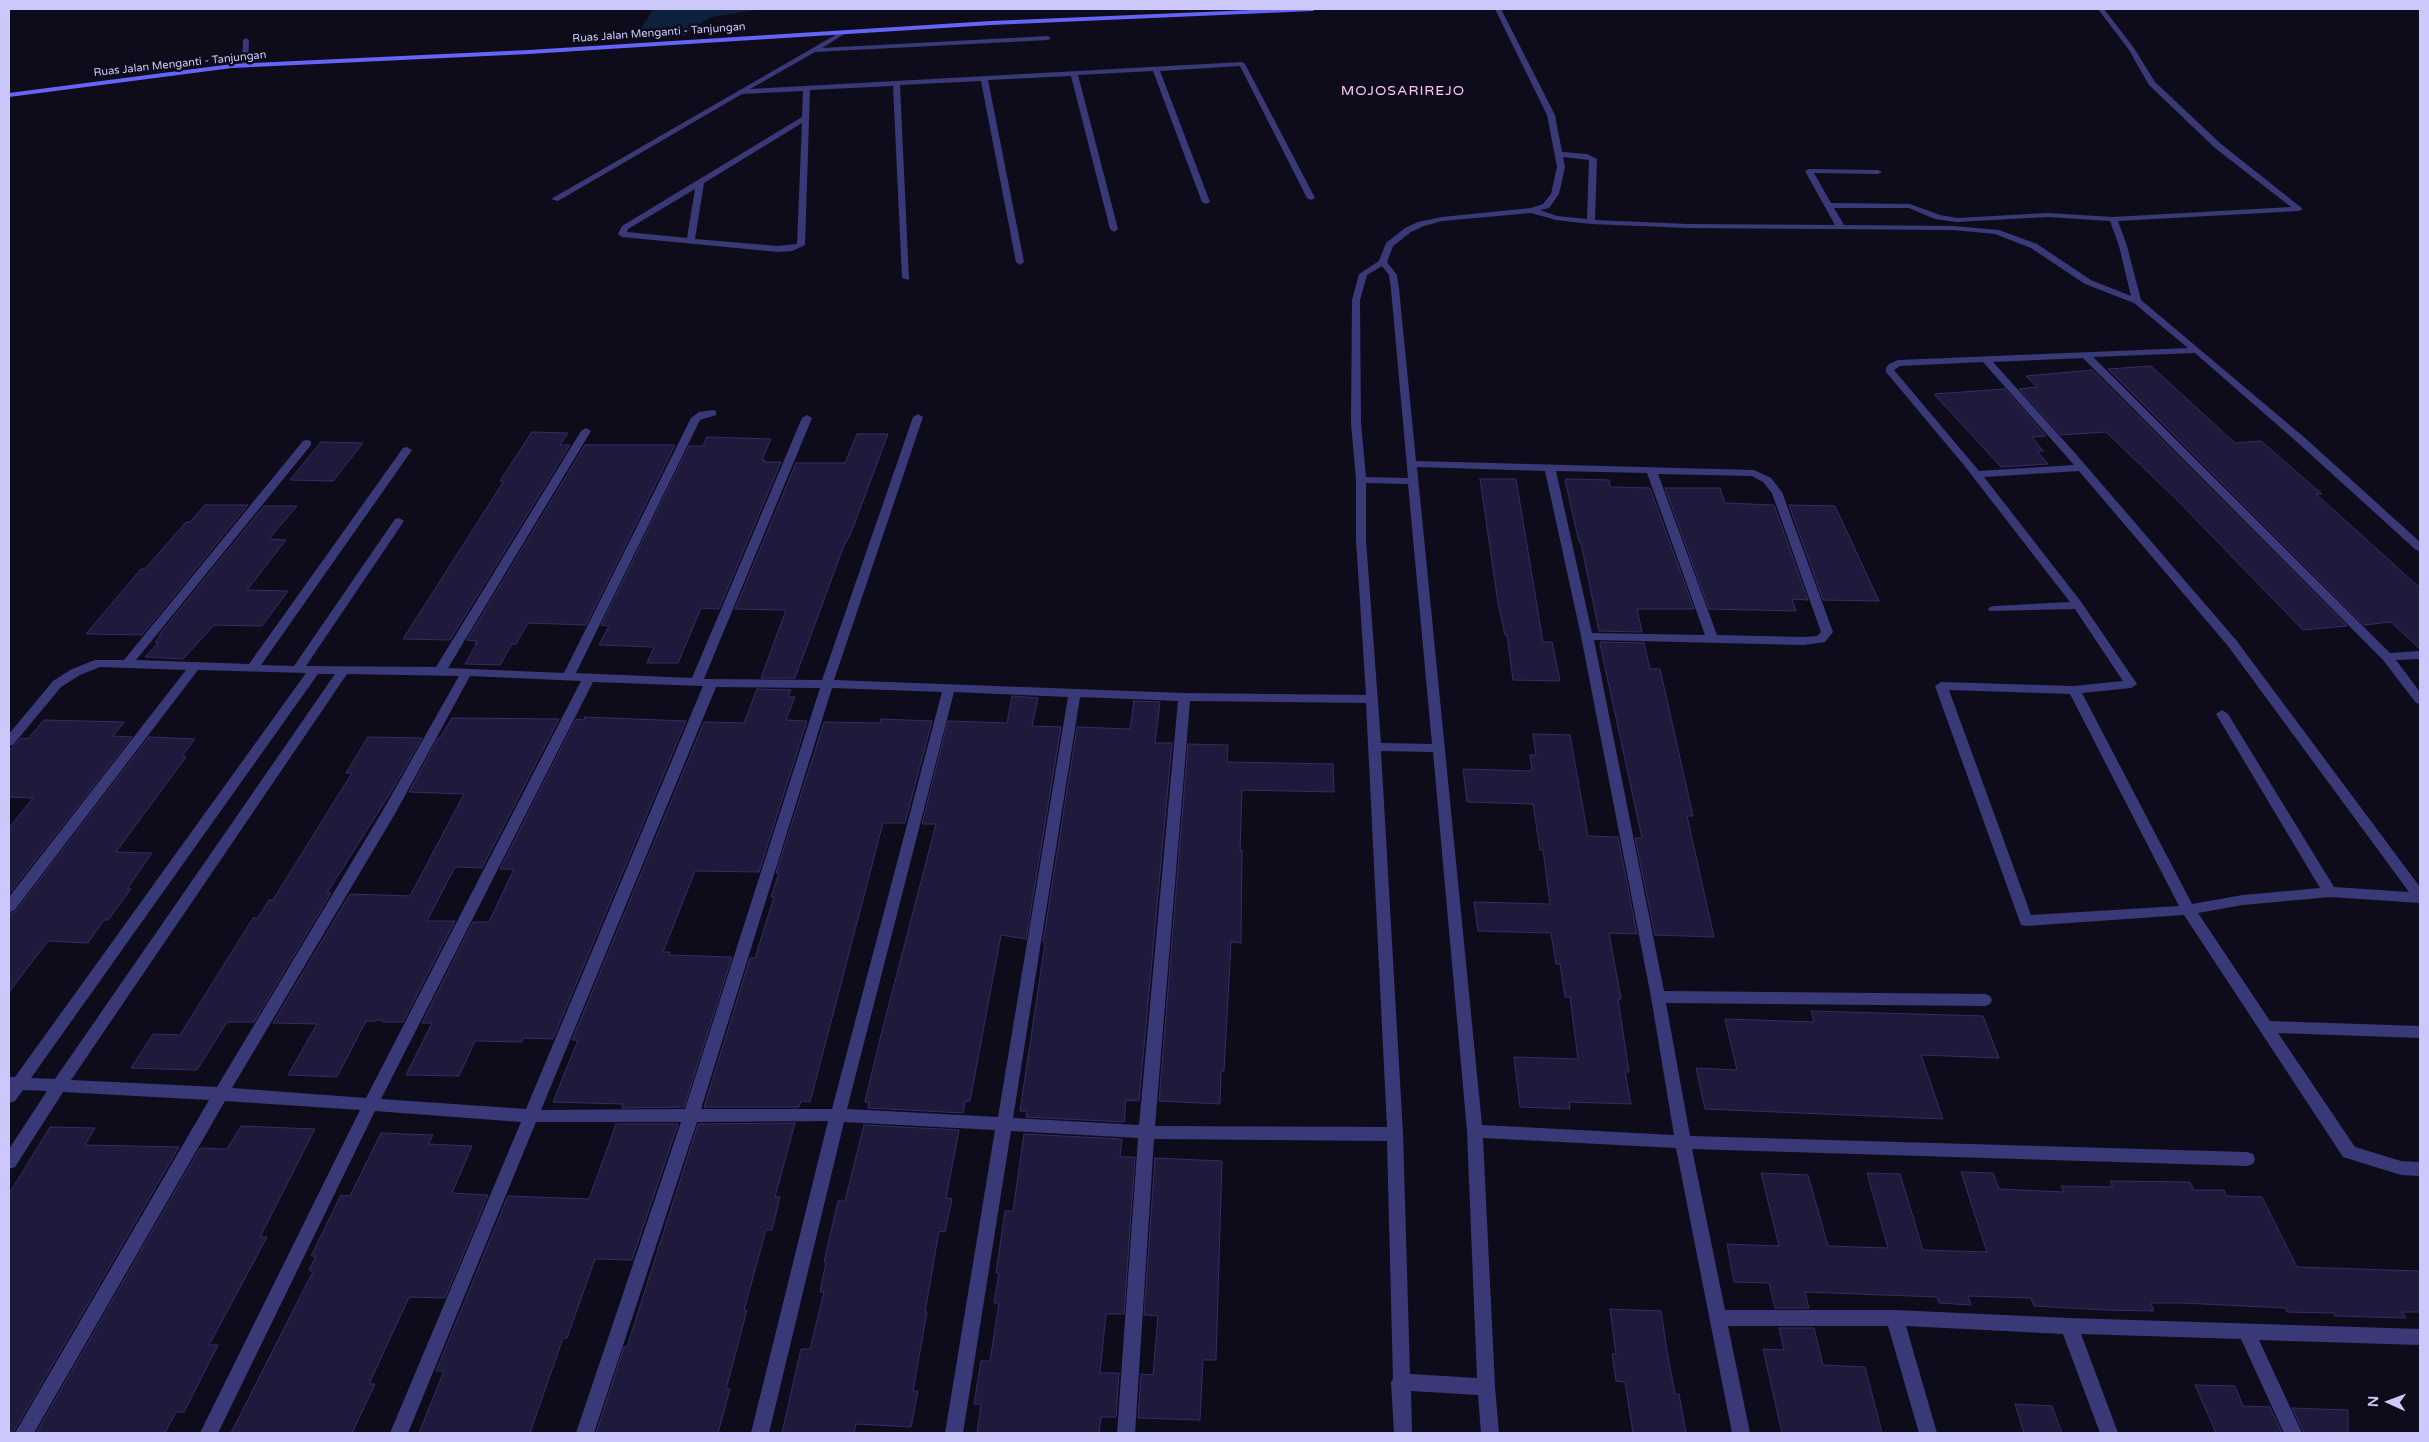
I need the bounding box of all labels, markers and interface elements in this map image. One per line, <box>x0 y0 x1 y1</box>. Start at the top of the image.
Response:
street label: Ruas Jalan Menganti - Tanjungan <box>572 20 746 46</box>
street label: Ruas Jalan Menganti - Tanjungan <box>93 48 267 80</box>
district label: MOJOSARIREJO <box>1339 83 1467 99</box>
north arrow <box>2364 1377 2414 1427</box>
text: N <box>2365 1396 2382 1407</box>

